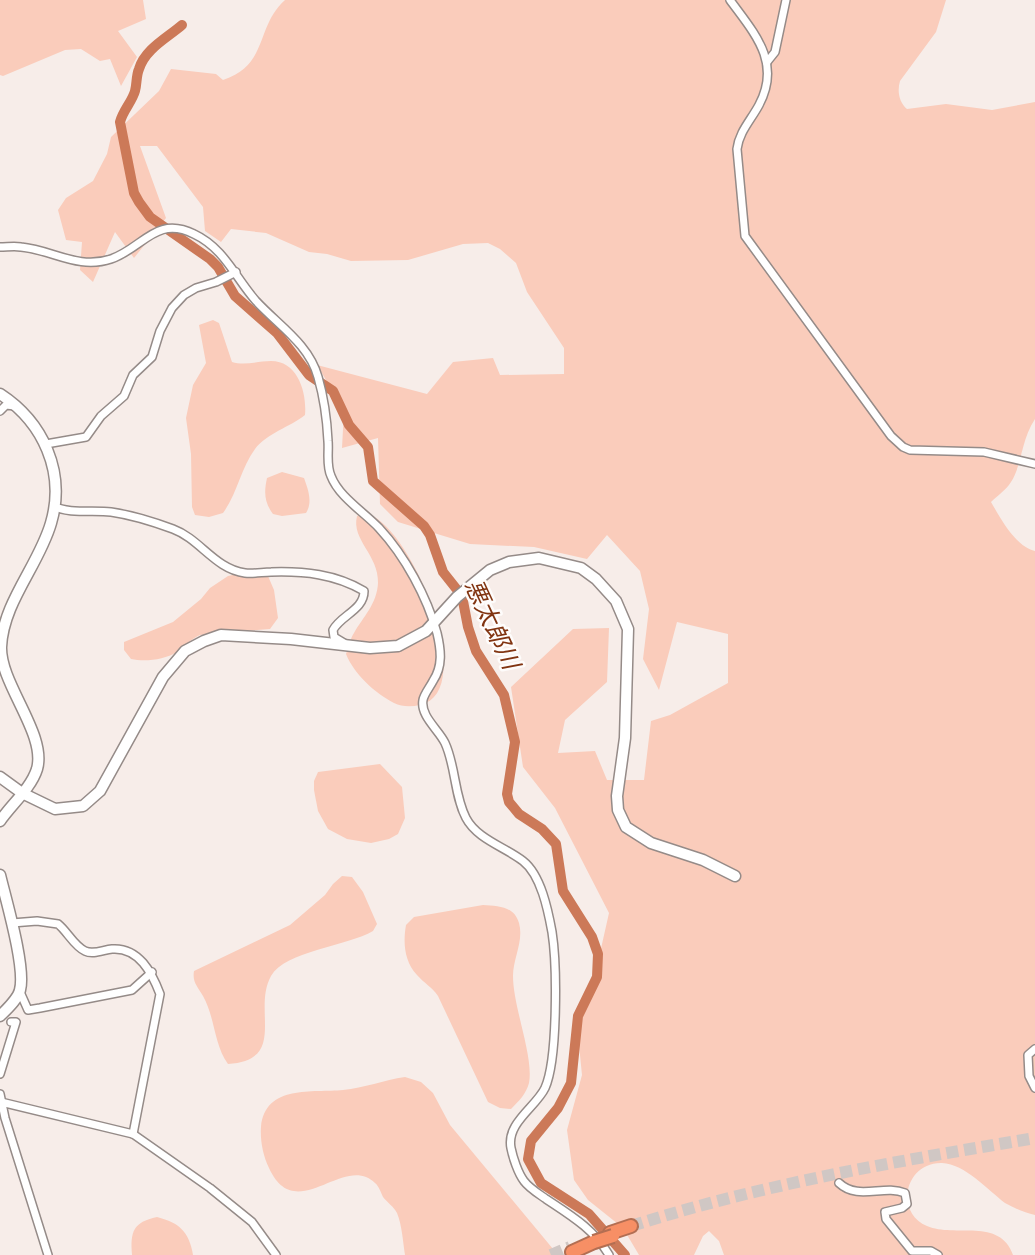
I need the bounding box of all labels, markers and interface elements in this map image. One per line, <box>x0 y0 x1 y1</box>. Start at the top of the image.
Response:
water label: 悪太郎川 <box>458 573 529 677</box>

